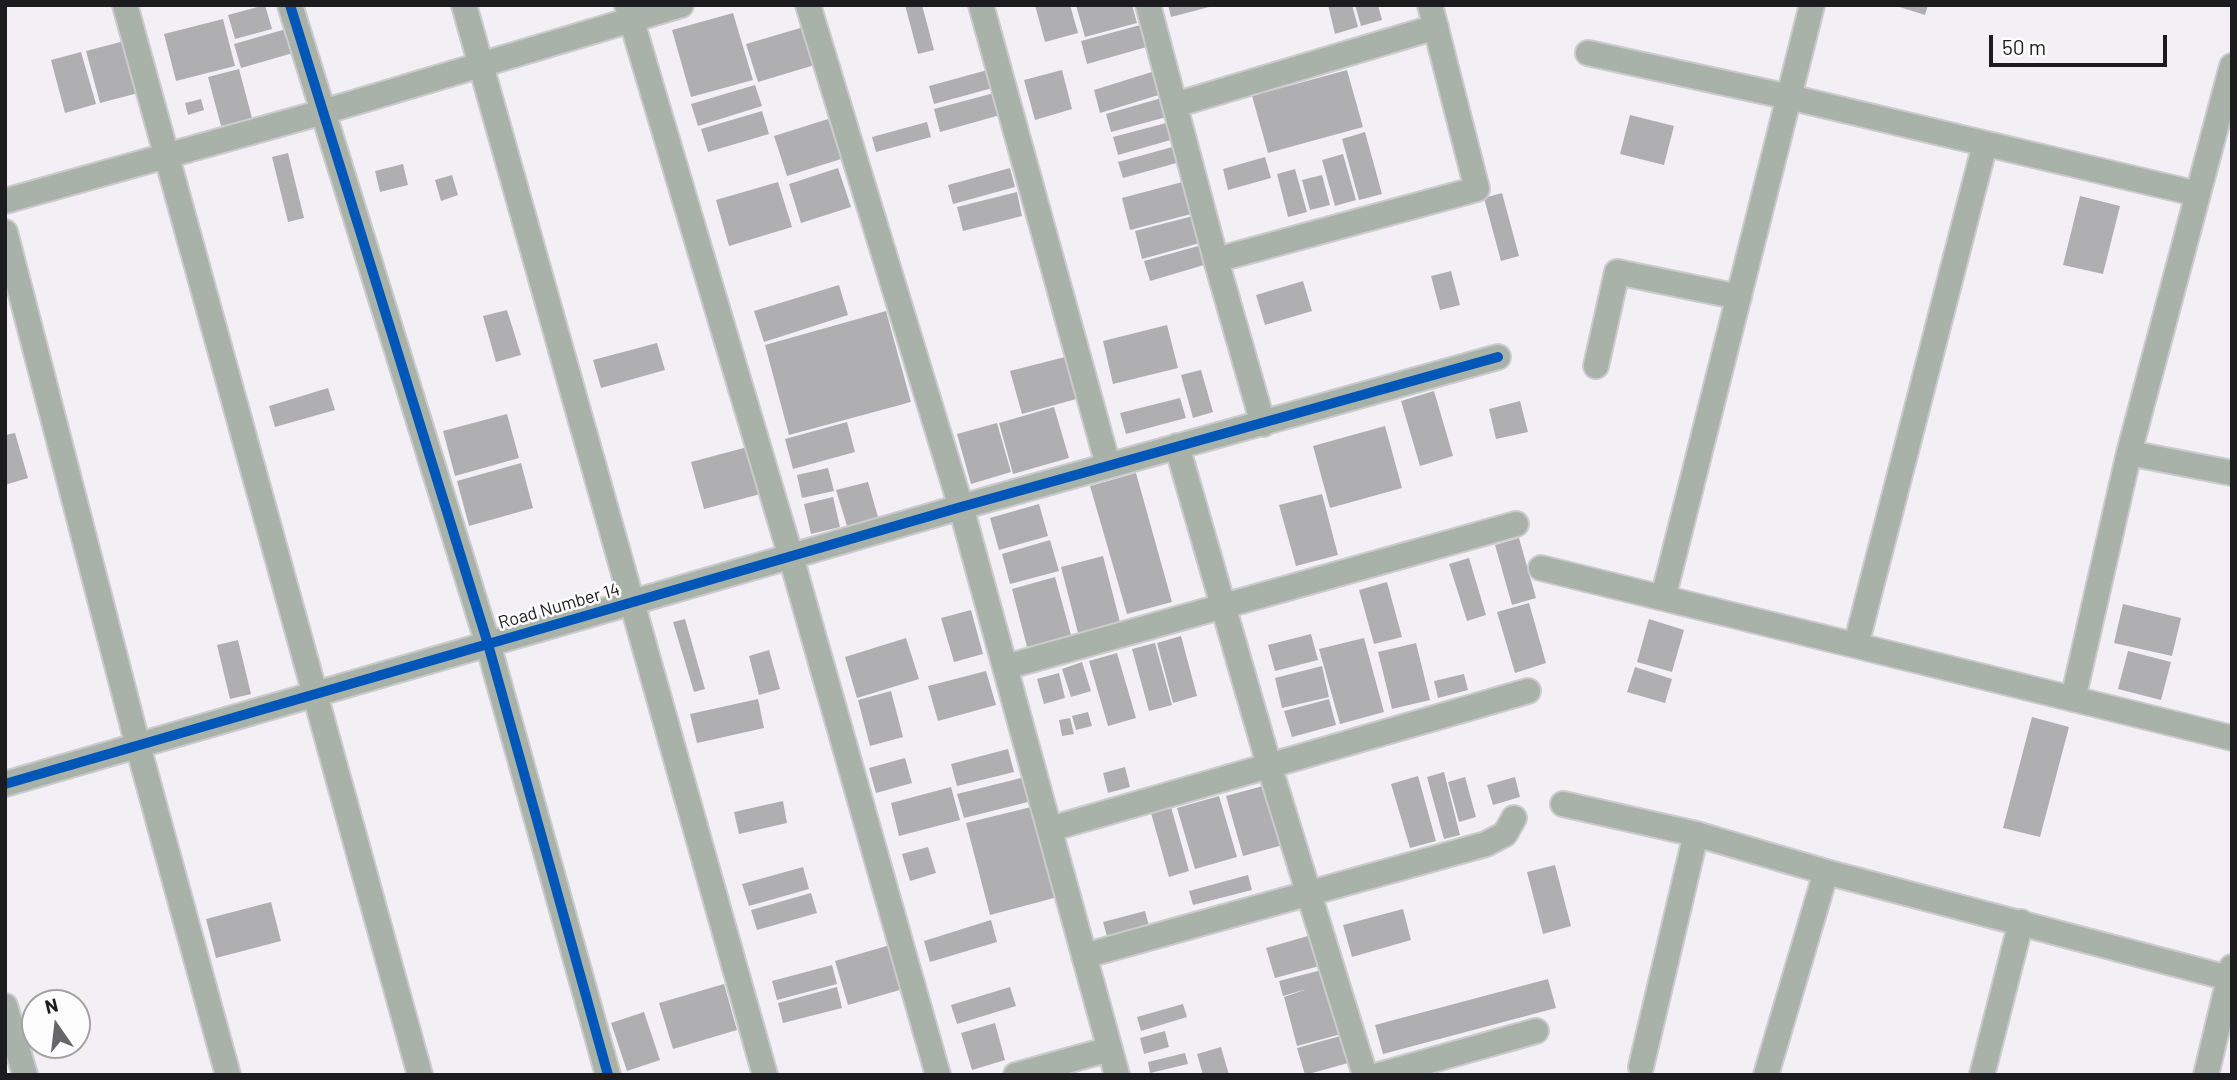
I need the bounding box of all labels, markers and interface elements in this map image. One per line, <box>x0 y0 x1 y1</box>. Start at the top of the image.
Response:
scale bar <box>1992 21 2170 65</box>
text: 50 m <box>2002 34 2046 59</box>
street label: Road Number 14 <box>496 578 622 634</box>
north arrow <box>21 989 91 1059</box>
text: N <box>42 992 60 1018</box>

